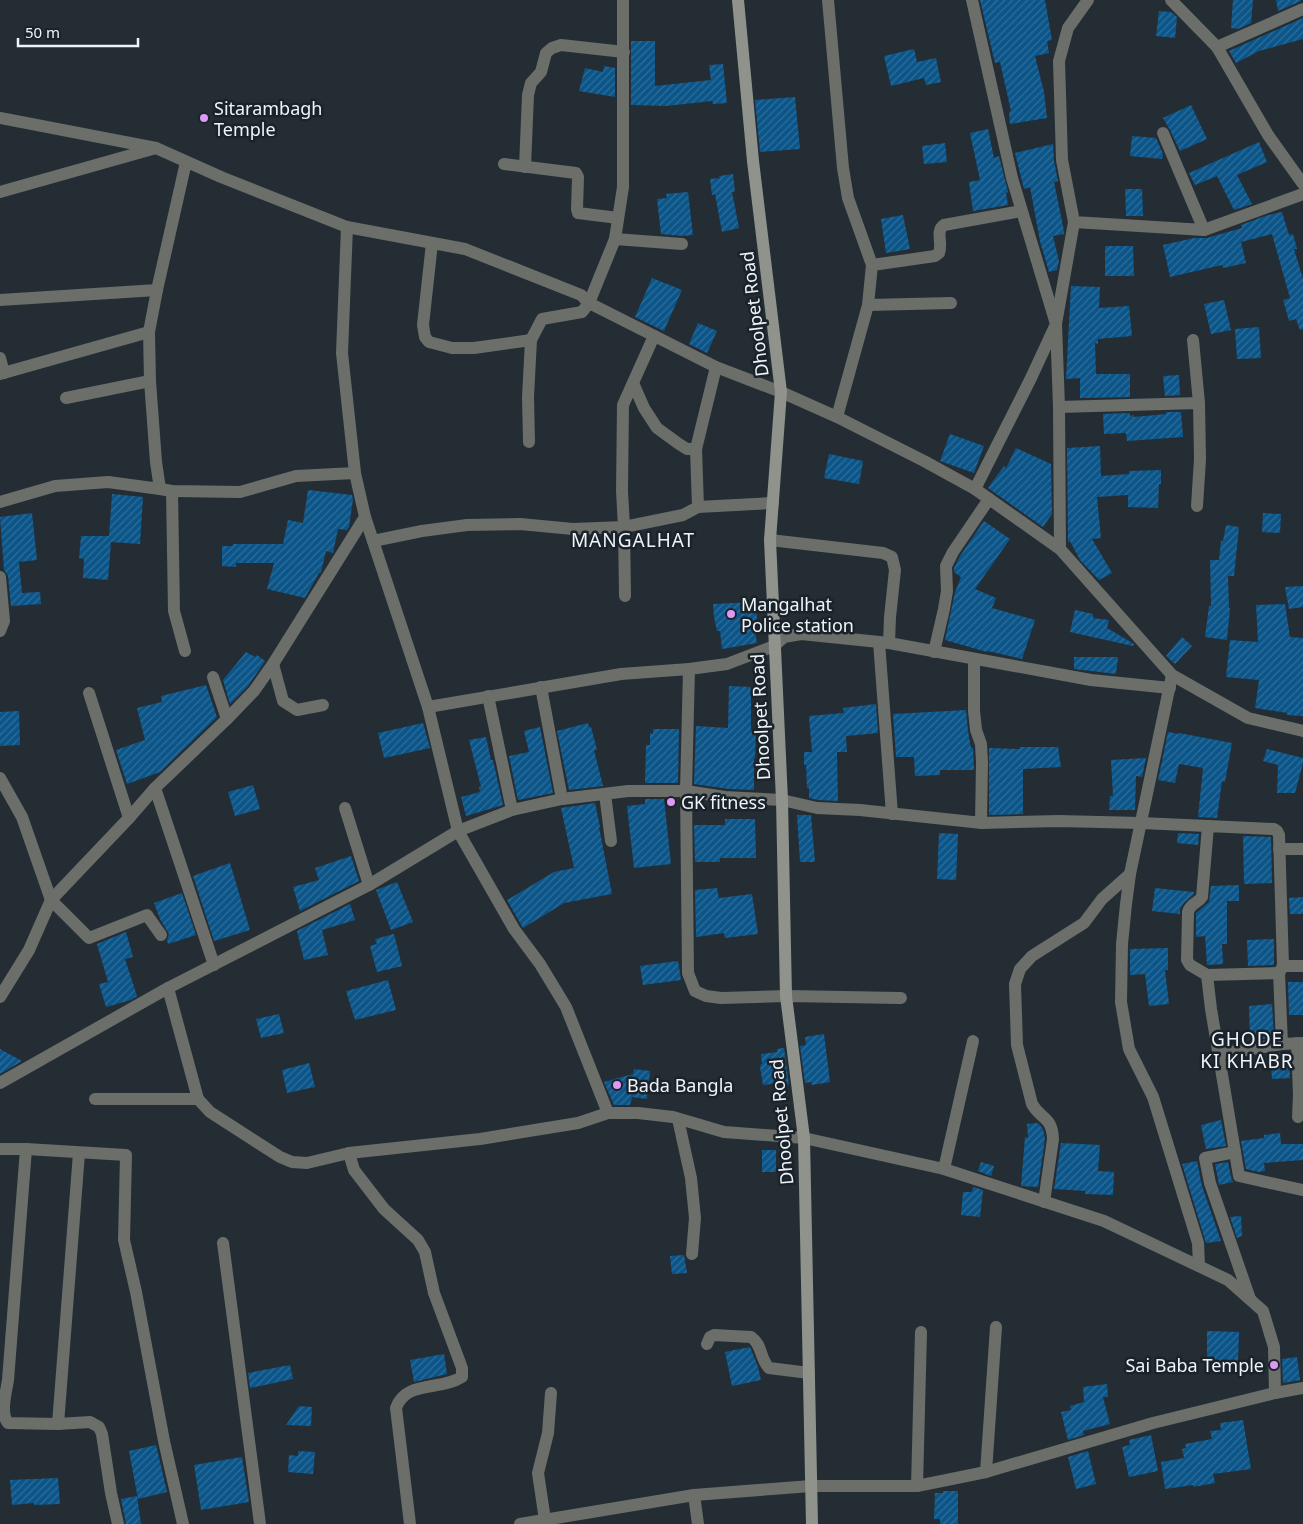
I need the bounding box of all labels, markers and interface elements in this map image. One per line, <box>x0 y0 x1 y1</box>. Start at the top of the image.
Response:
scale bar <box>18 15 138 47</box>
text: 50 m <box>25 22 60 42</box>
place label: Sitarambagh Temple <box>214 96 323 141</box>
marker: Sitarambagh Temple <box>198 112 210 124</box>
street label: Dhoolpet Road <box>734 250 774 378</box>
district label: MANGALHAT <box>571 527 695 553</box>
place label: Mangalhat Police station <box>741 592 854 637</box>
marker: Mangalhat Police station <box>725 608 737 620</box>
street label: Dhoolpet Road <box>745 653 775 781</box>
place label: GK fitness <box>681 790 766 814</box>
marker: GK fitness <box>665 796 677 808</box>
district label: GHODE KI KHABR <box>1200 1026 1294 1074</box>
street label: Dhoolpet Road <box>764 1058 798 1186</box>
place label: Bada Bangla <box>627 1073 733 1097</box>
marker: Bada Bangla <box>611 1079 623 1091</box>
place label: Sai Baba Temple <box>1125 1353 1264 1377</box>
marker: Sai Baba Temple <box>1268 1359 1280 1371</box>

